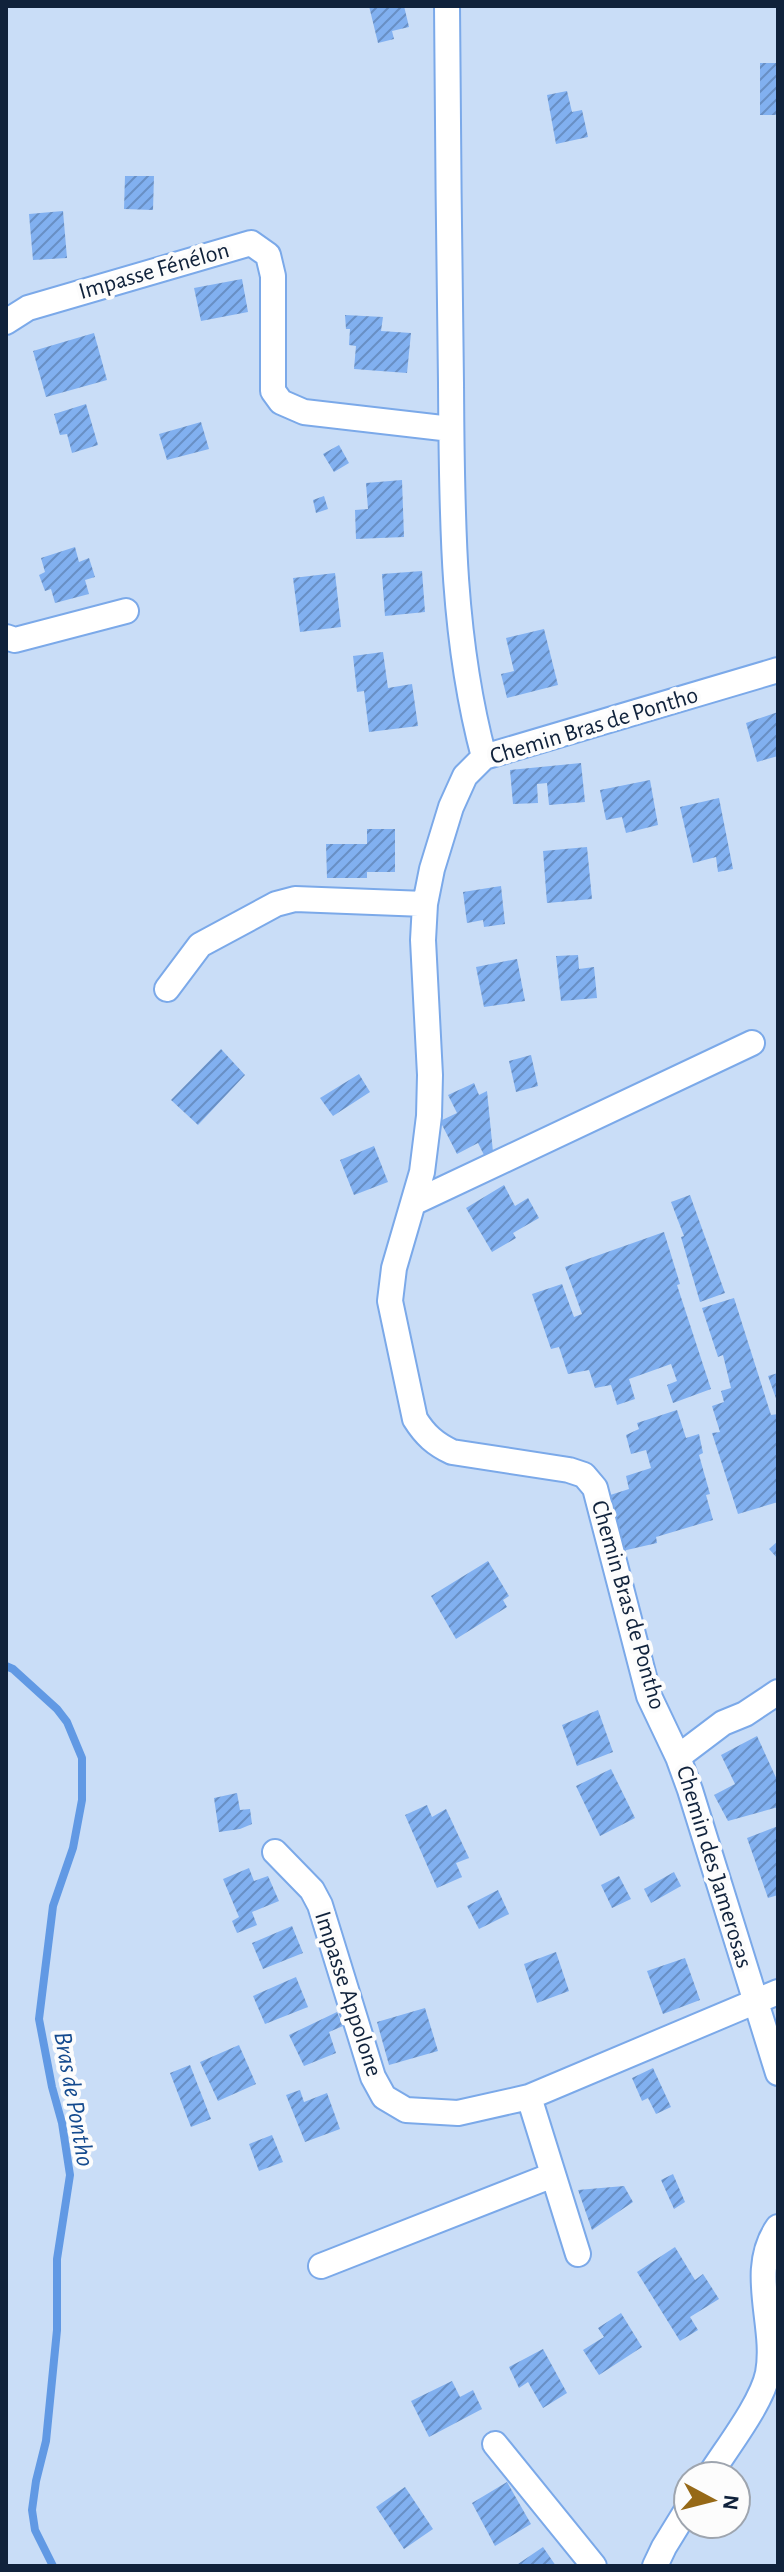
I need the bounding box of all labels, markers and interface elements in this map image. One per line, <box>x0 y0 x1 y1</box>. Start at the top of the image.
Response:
street label: Impasse Fénélon <box>76 238 232 304</box>
street label: Chemin Bras de Pontho <box>487 683 701 769</box>
street label: Chemin Bras de Pontho <box>587 1498 669 1712</box>
street label: Chemin des Jamerosas <box>672 1763 756 1971</box>
street label: Impasse Appolone <box>310 1908 386 2080</box>
water label: Bras de Pontho <box>49 2030 99 2168</box>
north arrow <box>672 2460 752 2540</box>
text: N <box>719 2493 743 2511</box>

